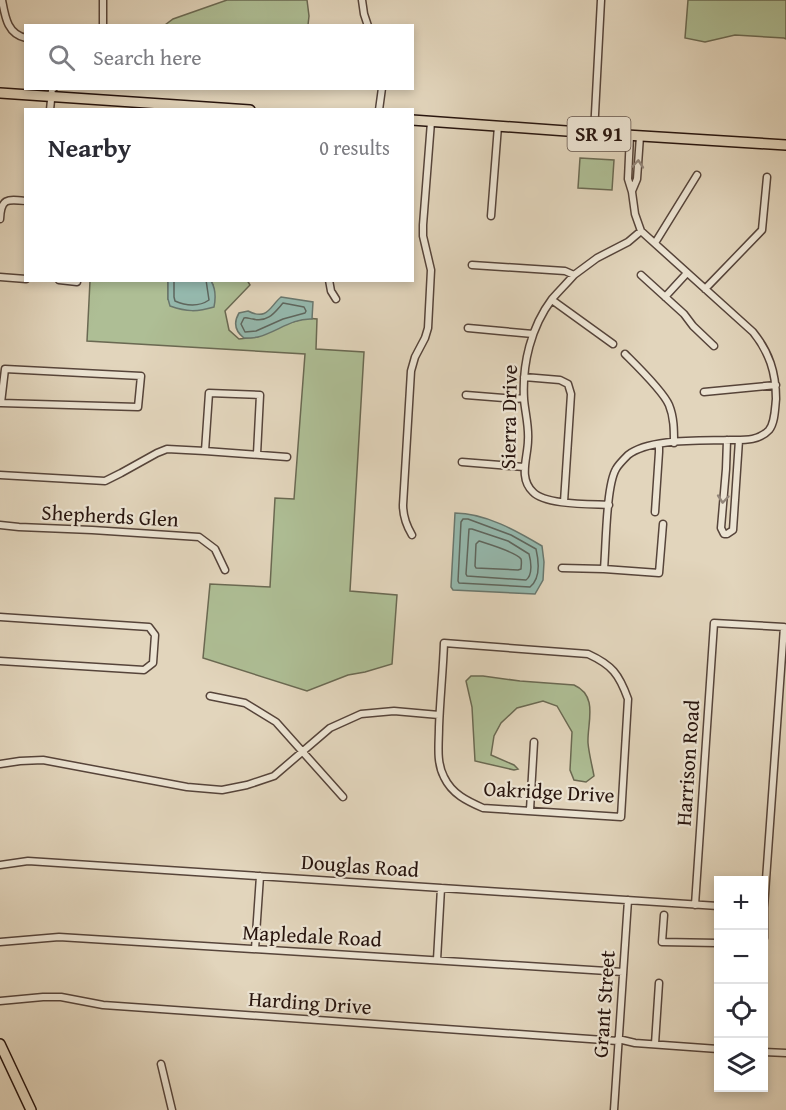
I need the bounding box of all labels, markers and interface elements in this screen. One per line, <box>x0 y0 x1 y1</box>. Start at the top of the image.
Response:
search box <box>24 24 414 90</box>
icon: search <box>45 41 78 74</box>
text: Search here <box>93 41 202 73</box>
road number: SR 91 <box>568 117 630 151</box>
text: Nearby <box>48 128 131 167</box>
text: 0 results <box>319 133 390 162</box>
one-way arrow <box>631 160 644 169</box>
street label: Sierra Drive <box>492 364 525 470</box>
one-way arrow <box>717 494 730 503</box>
street label: Shepherds Glen <box>41 496 180 535</box>
street label: Harrison Road <box>668 698 707 827</box>
street label: Oakridge Drive <box>483 773 615 810</box>
street label: Douglas Road <box>300 846 421 885</box>
map controls <box>714 876 768 1092</box>
button: + <box>714 876 768 930</box>
street label: Mapledale Road <box>241 916 383 955</box>
button: − <box>714 930 768 984</box>
street label: Grant Street <box>584 949 623 1059</box>
street label: Harding Drive <box>247 983 373 1022</box>
button: locate <box>714 984 768 1038</box>
button: layers <box>714 1038 768 1092</box>

